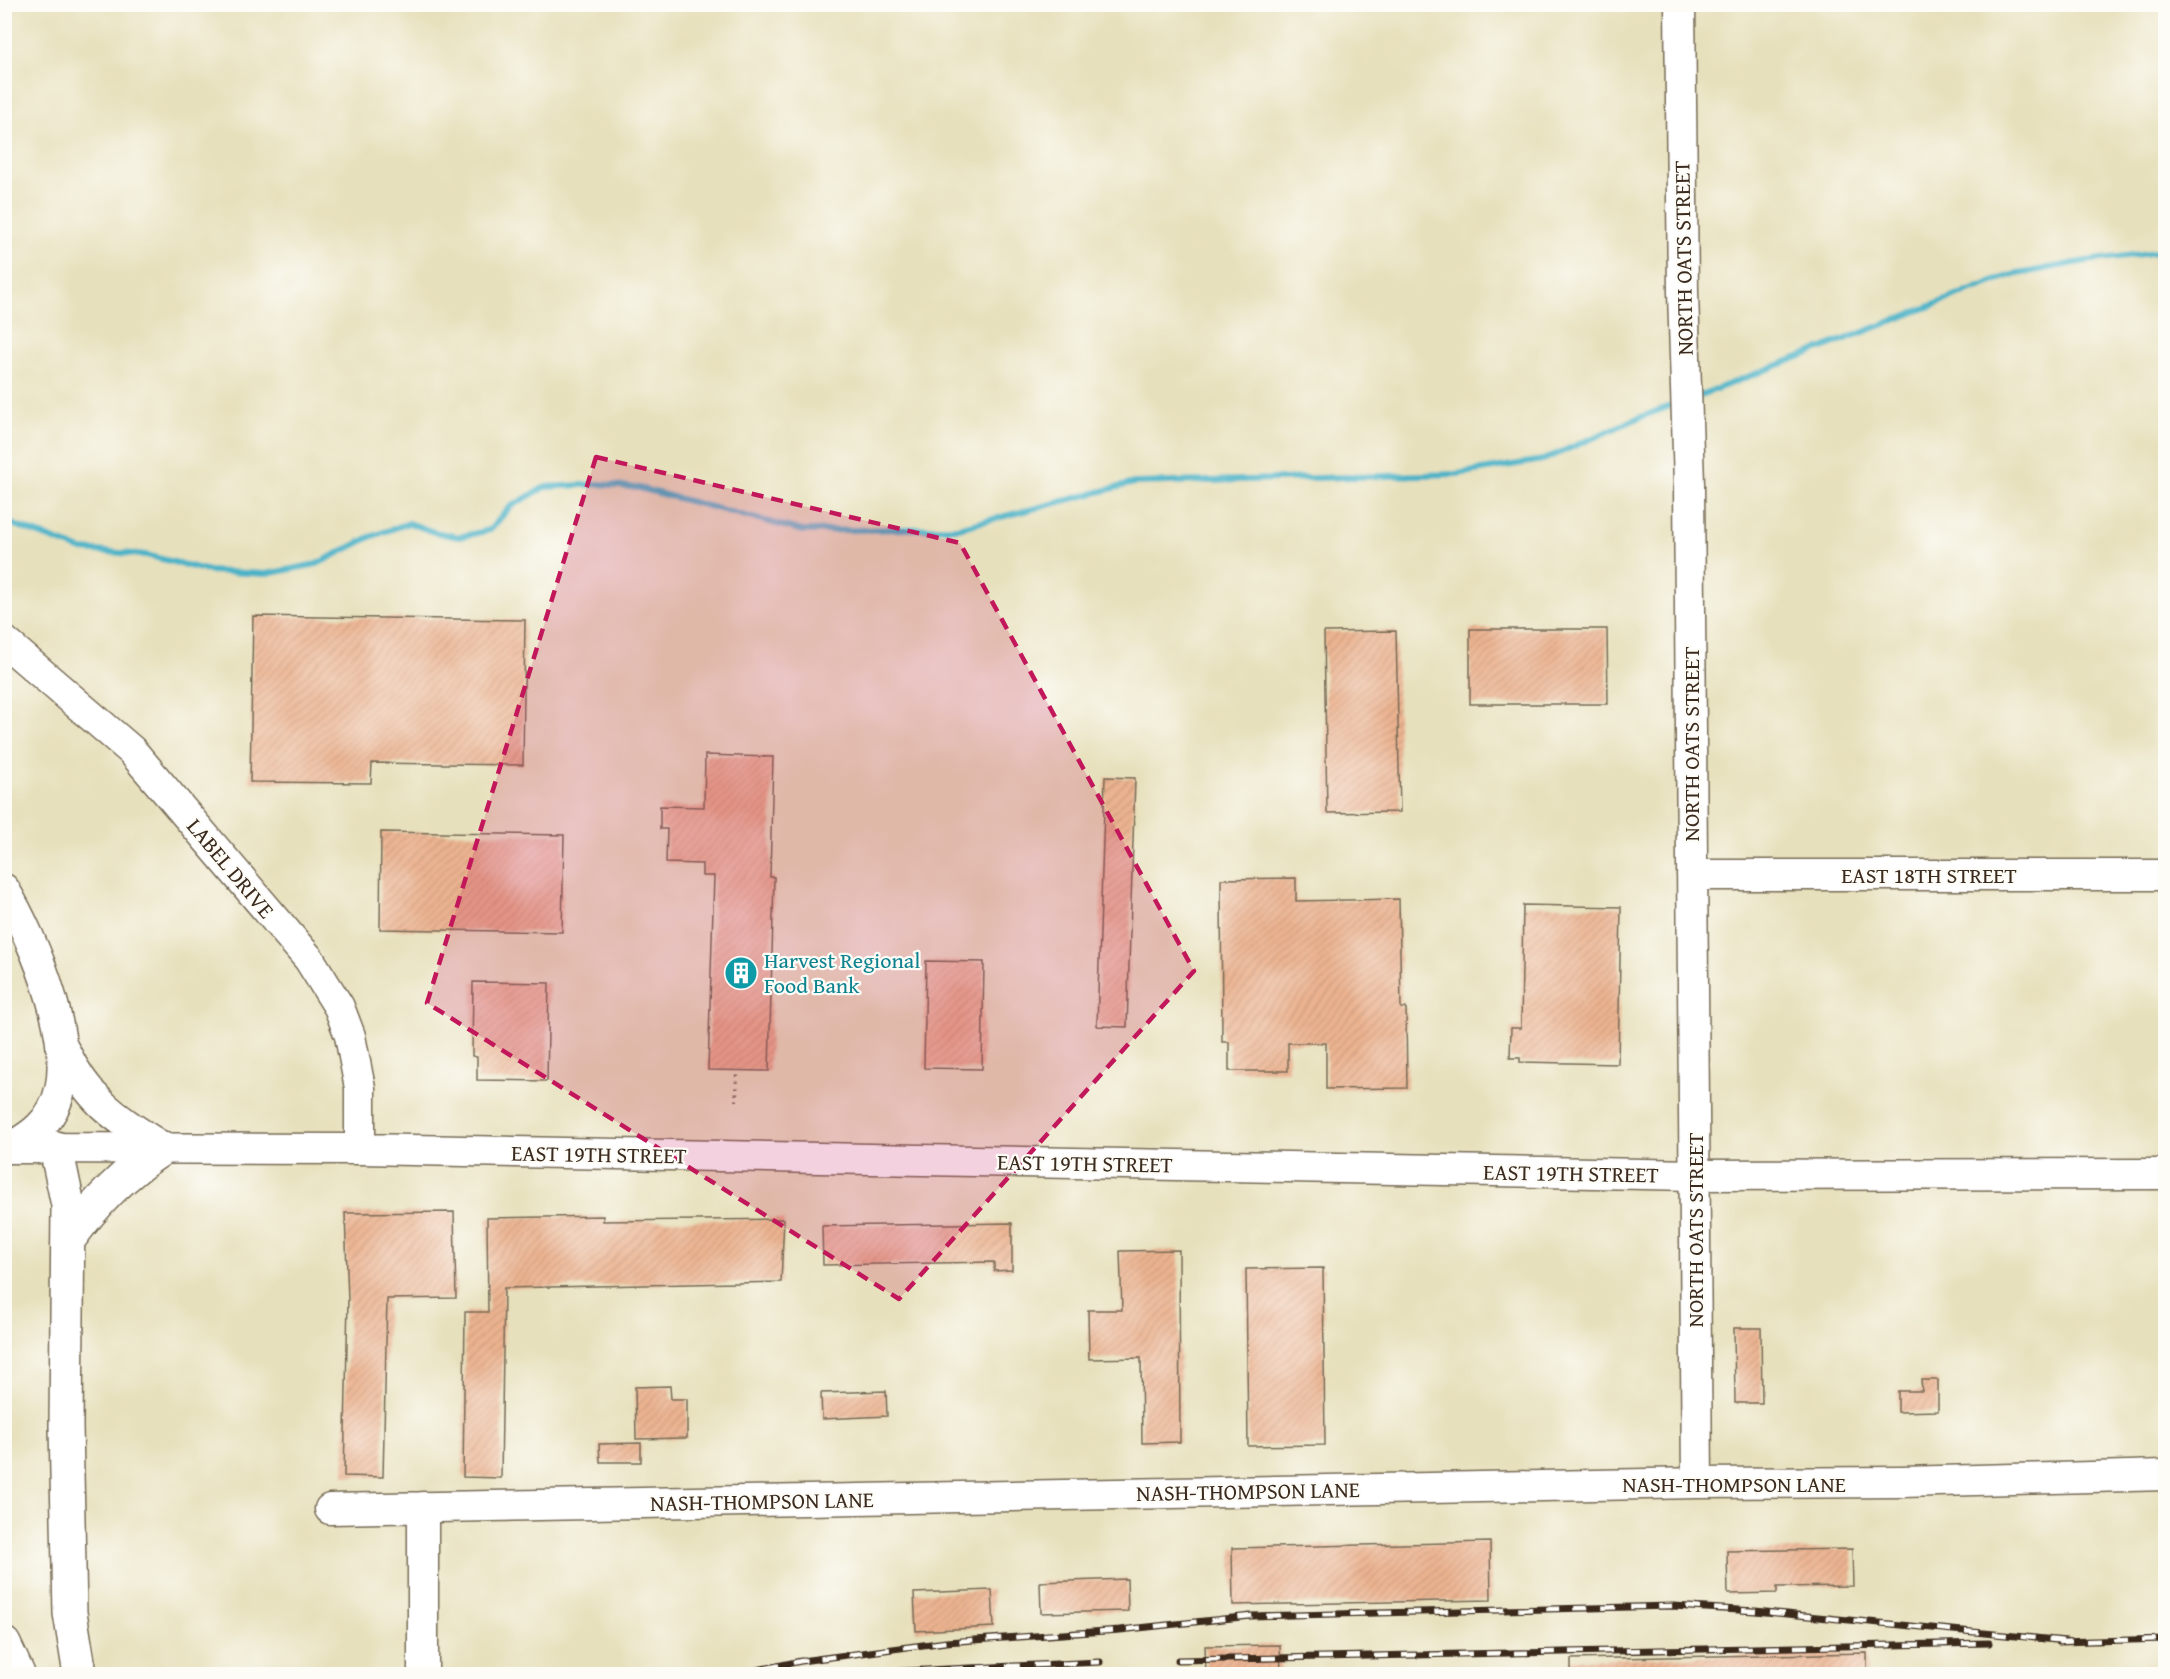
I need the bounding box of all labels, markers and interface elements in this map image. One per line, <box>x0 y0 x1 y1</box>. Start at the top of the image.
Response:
street label: NORTH OATS STREET <box>1665 160 1701 356</box>
street label: NORTH OATS STREET <box>1675 647 1707 842</box>
street label: LABEL DRIVE <box>180 811 282 925</box>
street label: EAST 18TH STREET <box>1841 859 2017 891</box>
place label: Harvest Regional Food Bank <box>764 944 920 1001</box>
building icon: Harvest Regional Food Bank <box>723 955 759 991</box>
street label: NORTH OATS STREET <box>1679 1133 1711 1328</box>
street label: EAST 19TH STREET <box>511 1136 687 1172</box>
street label: EAST 19TH STREET <box>997 1145 1173 1181</box>
street label: EAST 19TH STREET <box>1483 1155 1659 1191</box>
street label: NASH-THOMPSON LANE <box>1622 1468 1846 1500</box>
street label: NASH-THOMPSON LANE <box>1136 1473 1360 1509</box>
street label: NASH-THOMPSON LANE <box>650 1483 874 1519</box>

